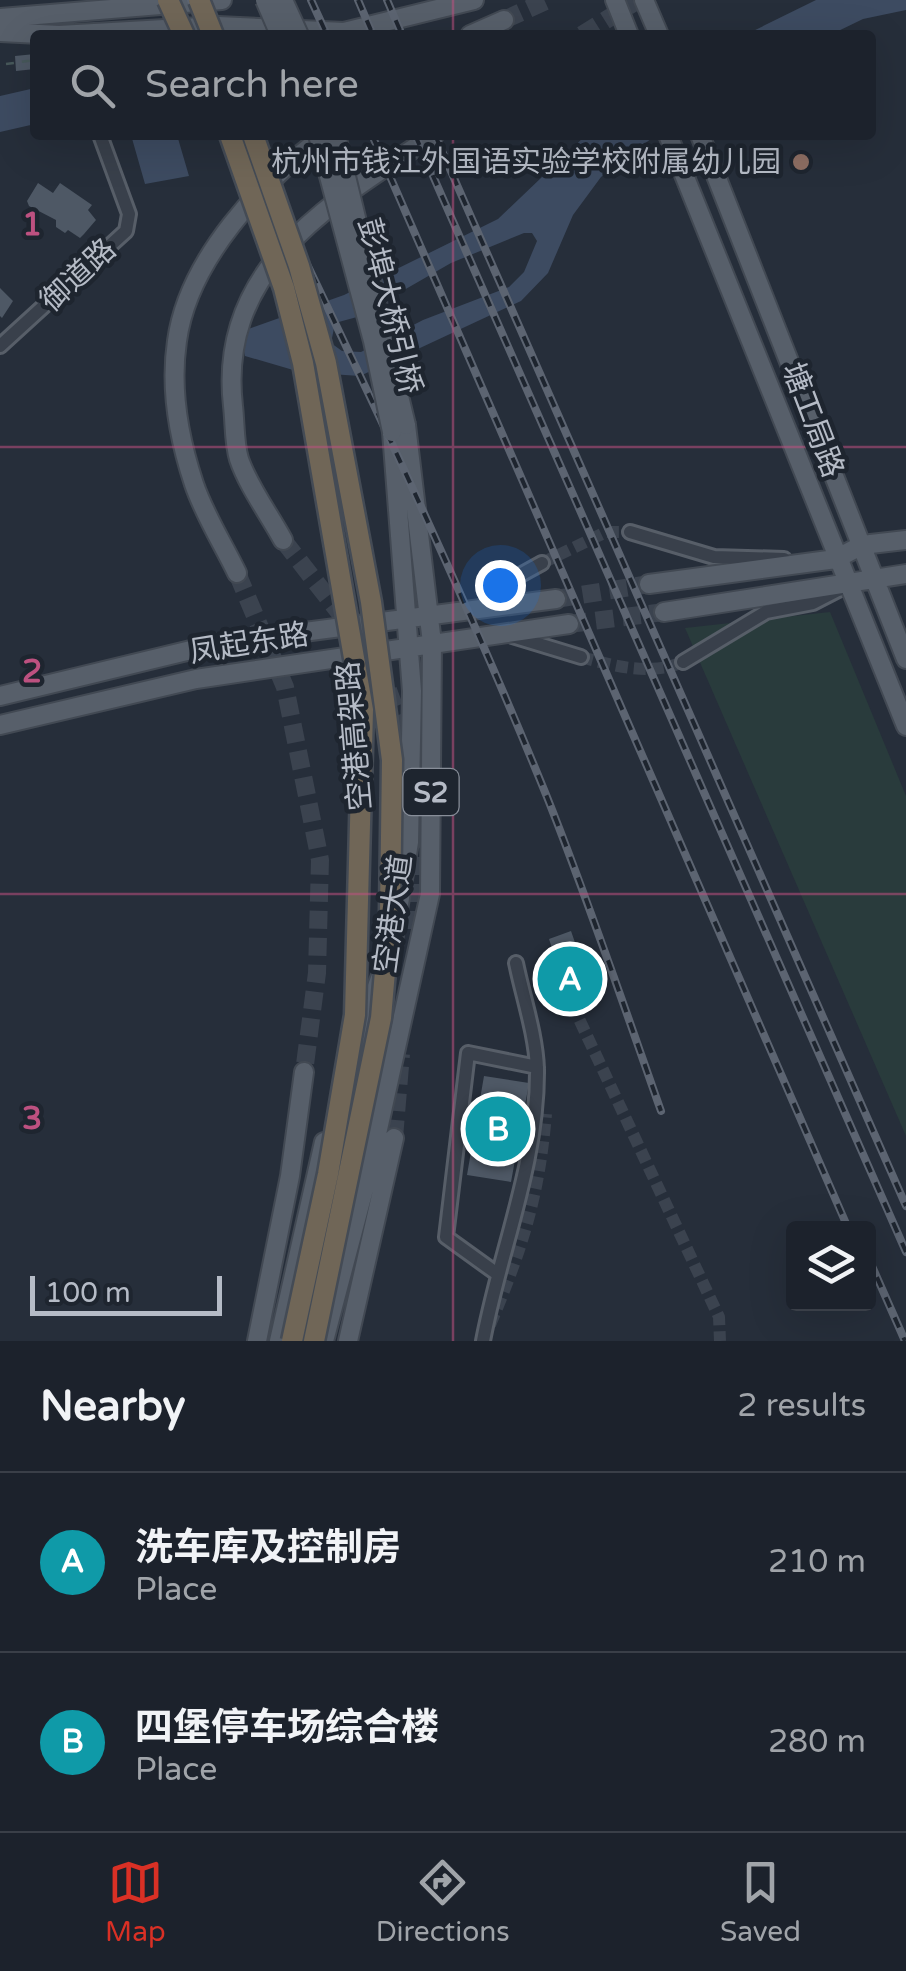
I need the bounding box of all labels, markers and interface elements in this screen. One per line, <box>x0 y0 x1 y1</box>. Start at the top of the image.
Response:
search box <box>30 30 876 140</box>
icon: search <box>65 58 120 113</box>
text: Search here <box>145 62 359 108</box>
place label: 杭州市钱江外国语实验学校附属幼儿园 <box>271 144 781 181</box>
marker: 杭州市钱江外国语实验学校附属幼儿园 <box>790 151 812 173</box>
text: 1 <box>22 206 42 244</box>
street label: 彭埠大桥引桥 <box>350 214 429 398</box>
street label: 御道路 <box>33 231 124 320</box>
street label: 塘工局路 <box>774 358 851 483</box>
your location <box>475 560 526 611</box>
street label: 凤起东路 <box>187 616 311 671</box>
text: 2 <box>22 653 42 691</box>
street label: 空港高架路 <box>330 660 379 812</box>
road number: S2 <box>404 769 458 815</box>
street label: 空港大道 <box>367 852 420 976</box>
pin: A <box>538 942 602 1016</box>
pin: B <box>466 1092 530 1166</box>
text: 3 <box>22 1100 42 1138</box>
map controls <box>786 1221 876 1311</box>
button: layers <box>786 1221 876 1311</box>
scale bar <box>30 1271 222 1316</box>
text: 100 m <box>45 1276 131 1310</box>
text: Nearby <box>40 1381 185 1432</box>
text: 2 results <box>737 1387 866 1425</box>
text: 洗车库及控制房 <box>135 1525 401 1571</box>
text: A <box>61 1543 84 1581</box>
text: 210 m <box>768 1543 866 1581</box>
text: Place <box>135 1571 217 1609</box>
text: 四堡停车场综合楼 <box>135 1705 439 1751</box>
text: B <box>61 1723 84 1761</box>
text: 280 m <box>768 1723 866 1761</box>
text: Place <box>135 1751 217 1789</box>
tab: Map <box>105 1855 166 1949</box>
tab: Directions <box>376 1855 510 1949</box>
tab: Saved <box>720 1855 801 1949</box>

